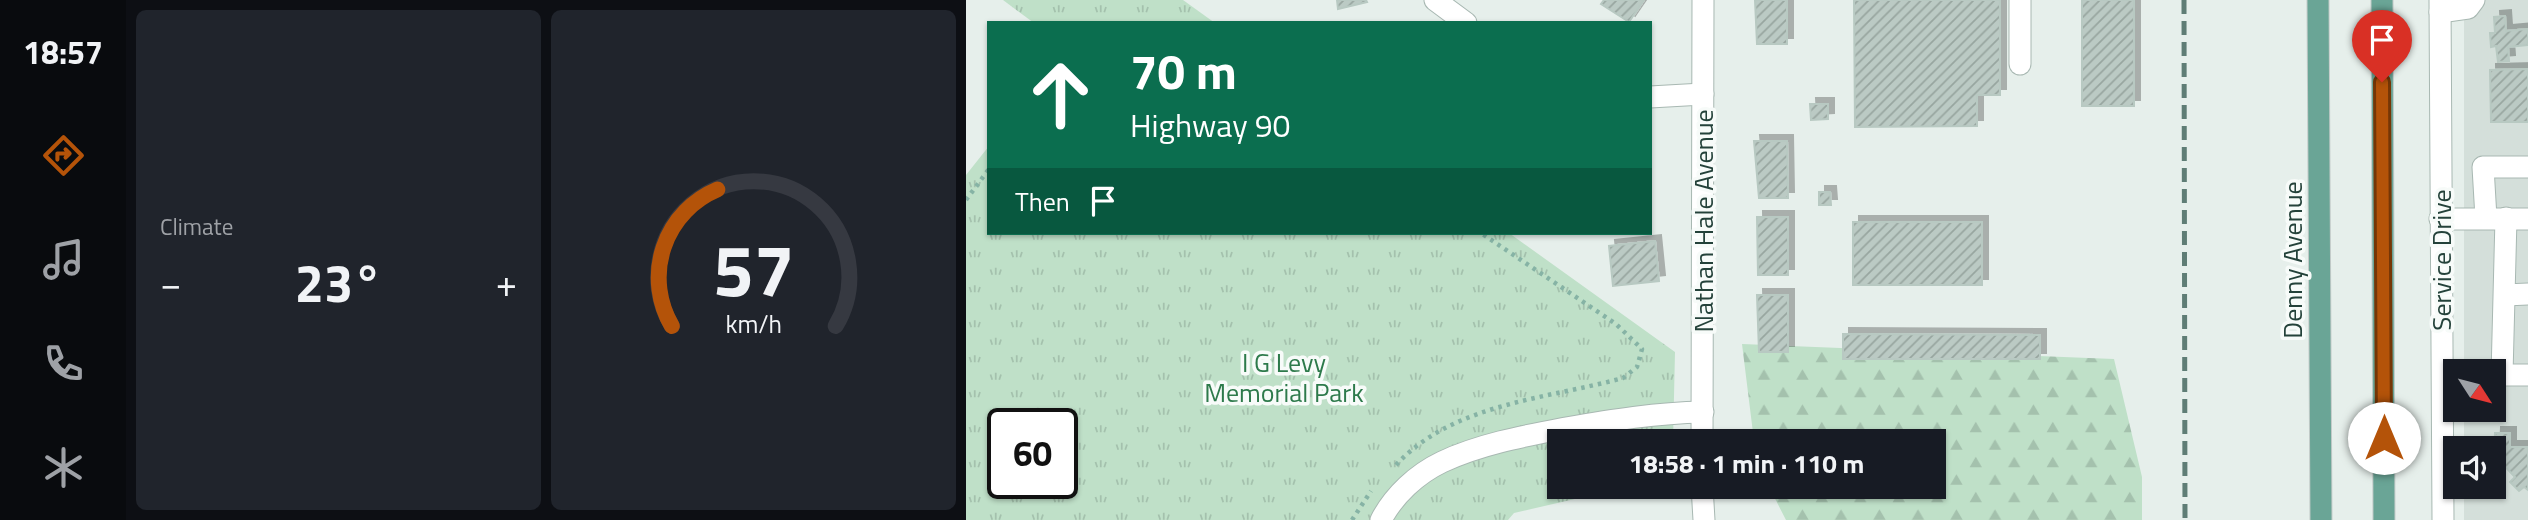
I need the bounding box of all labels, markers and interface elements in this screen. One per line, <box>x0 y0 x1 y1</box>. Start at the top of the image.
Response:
pin <box>2352 10 2412 82</box>
icon: arrive <box>2363 21 2401 59</box>
text: 18:57 <box>23 28 103 76</box>
text: 70 m <box>1130 33 1237 108</box>
icon: ahead <box>1015 49 1106 140</box>
text: Highway 90 <box>1130 101 1291 149</box>
street label: Nathan Hale Avenue <box>1684 109 1723 333</box>
icon: directions <box>39 131 88 180</box>
street label: Denny Avenue <box>2273 181 2312 339</box>
text: Then <box>1015 182 1070 221</box>
icon: arrive <box>1084 182 1122 220</box>
street label: Service Drive <box>2422 189 2461 331</box>
text: Climate <box>160 209 233 244</box>
text: 57 <box>713 214 794 324</box>
icon: music <box>39 235 88 284</box>
text: 23° <box>295 243 382 322</box>
text: − <box>160 254 181 312</box>
text: + <box>496 254 517 312</box>
text: km/h <box>725 305 782 343</box>
icon: phone <box>39 339 88 388</box>
park label: I G Levy Memorial Park <box>1204 343 1364 412</box>
north arrow <box>2443 359 2506 422</box>
map controls <box>2443 359 2506 499</box>
position arrow <box>2347 401 2421 475</box>
speed limit sign: 60 <box>987 408 1078 499</box>
button: sound <box>2443 436 2506 499</box>
icon: climate <box>39 443 88 492</box>
text: 18:58 · 1 min · 110 m <box>1629 444 1864 483</box>

